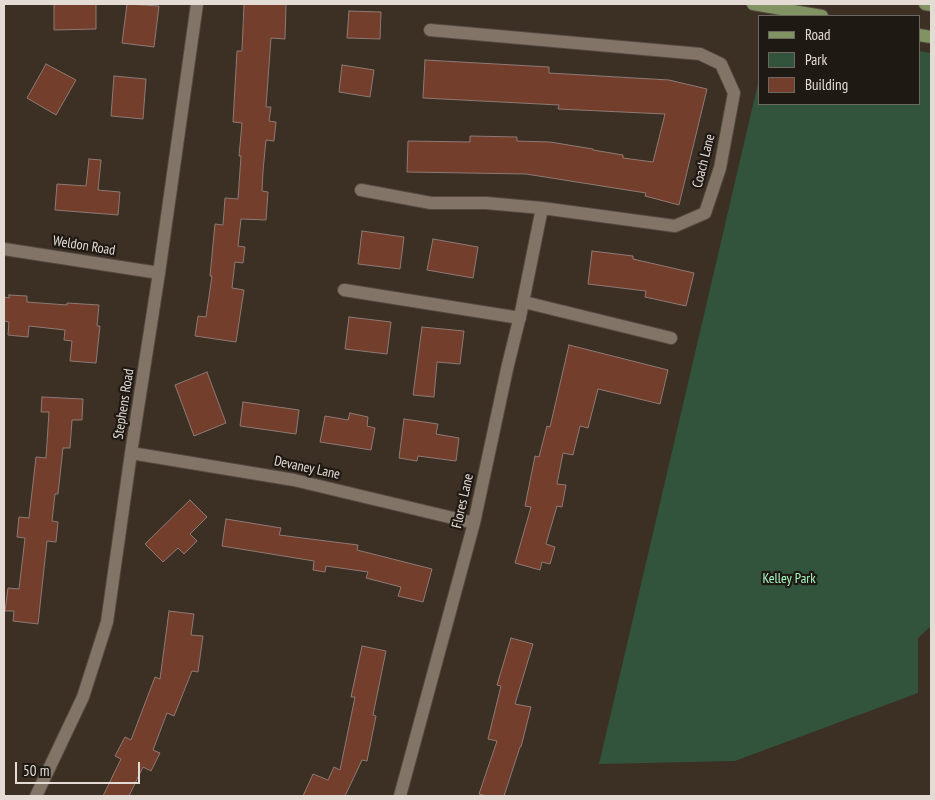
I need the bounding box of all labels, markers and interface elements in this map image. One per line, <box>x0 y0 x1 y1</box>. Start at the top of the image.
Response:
legend <box>758 15 920 105</box>
text: Road <box>805 25 831 44</box>
text: Park <box>805 50 827 69</box>
text: Building <box>805 75 848 94</box>
street label: Coach Lane <box>689 132 719 190</box>
street label: Weldon Road <box>52 233 116 259</box>
street label: Stephens Road <box>110 367 138 441</box>
street label: Devaney Lane <box>272 453 342 483</box>
street label: Flores Lane <box>449 472 477 530</box>
park label: Kelley Park <box>762 571 816 587</box>
scale bar <box>18 752 142 784</box>
text: 50 m <box>23 761 49 780</box>

